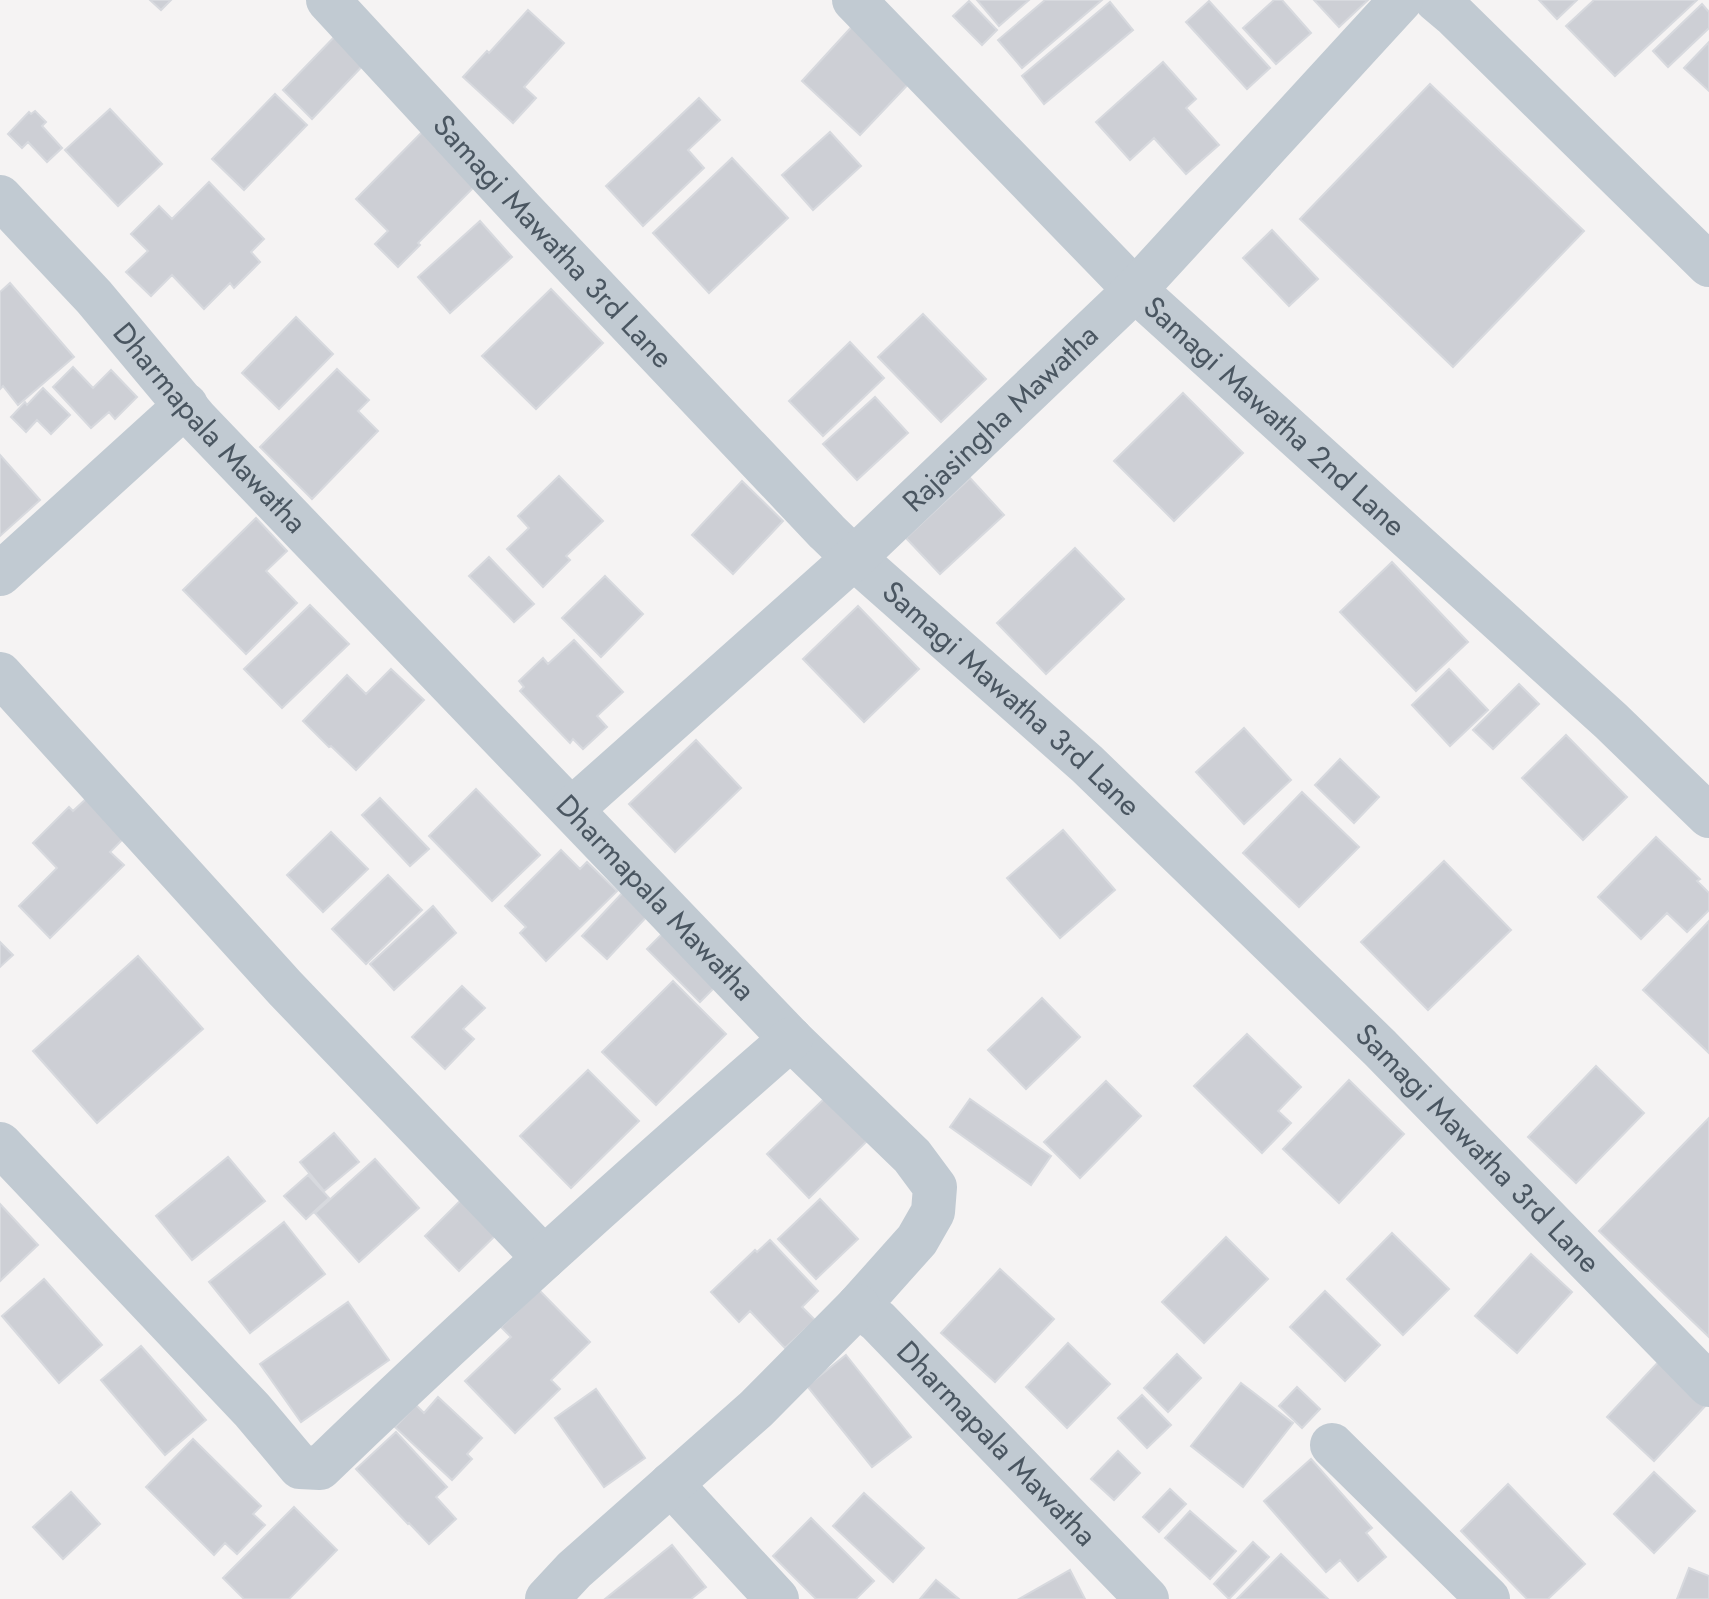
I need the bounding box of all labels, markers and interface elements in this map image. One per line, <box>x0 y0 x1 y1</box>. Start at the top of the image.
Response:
street label: Samagi Mawatha 3rd Lane <box>423 105 683 378</box>
street label: Samagi Mawatha 2nd Lane <box>1134 286 1415 546</box>
street label: Dharmapala Mawatha <box>103 313 317 543</box>
street label: Rajasingha Mawatha <box>893 314 1108 522</box>
street label: Samagi Mawatha 3rd Lane <box>873 571 1151 826</box>
street label: Dharmapala Mawatha <box>546 785 765 1010</box>
street label: Samagi Mawatha 3rd Lane <box>1346 1013 1610 1283</box>
street label: Dharmapala Mawatha <box>887 1331 1107 1556</box>

